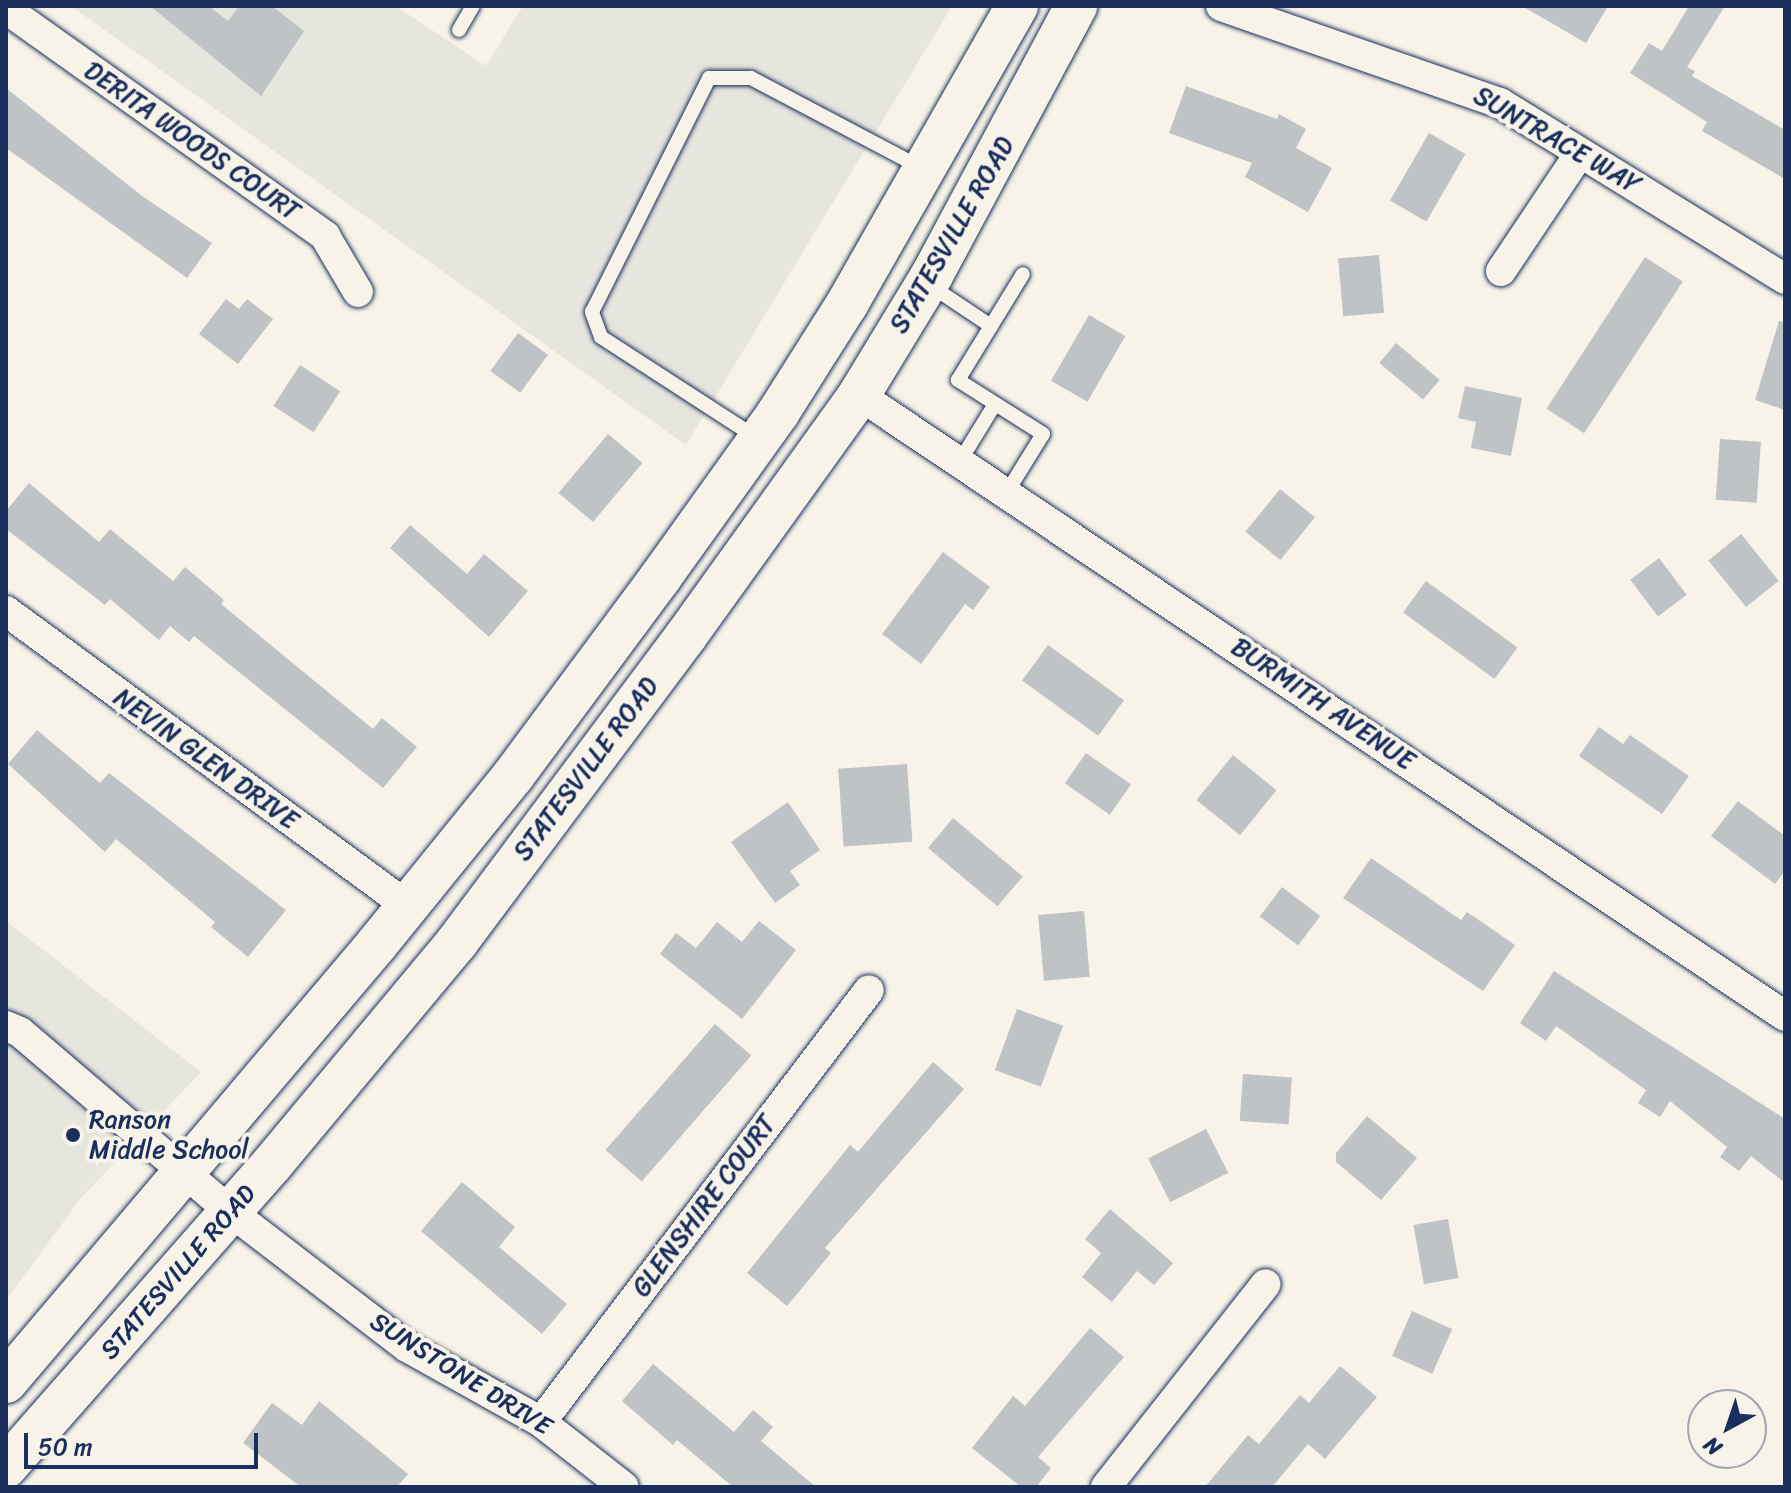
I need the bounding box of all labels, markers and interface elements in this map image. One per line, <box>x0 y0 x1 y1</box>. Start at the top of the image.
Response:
street label: DERITA WOODS COURT <box>78 55 306 227</box>
street label: SUNTRACE WAY <box>1469 80 1645 200</box>
street label: STATESVILLE ROAD <box>883 131 1021 339</box>
street label: BURMITH AVENUE <box>1226 631 1420 777</box>
street label: STATESVILLE ROAD <box>507 671 665 867</box>
street label: NEVIN GLEN DRIVE <box>108 682 304 836</box>
place label: Ranson Middle School <box>89 1104 249 1166</box>
street label: GLENSHIRE COURT <box>626 1109 782 1303</box>
marker: Ranson Middle School <box>64 1126 82 1144</box>
street label: STATESVILLE ROAD <box>94 1178 262 1366</box>
street label: SUNSTONE DRIVE <box>365 1306 557 1442</box>
north arrow <box>1687 1389 1767 1469</box>
scale bar <box>28 1417 262 1467</box>
text: 50 m <box>38 1426 93 1468</box>
text: N <box>1694 1426 1731 1466</box>

